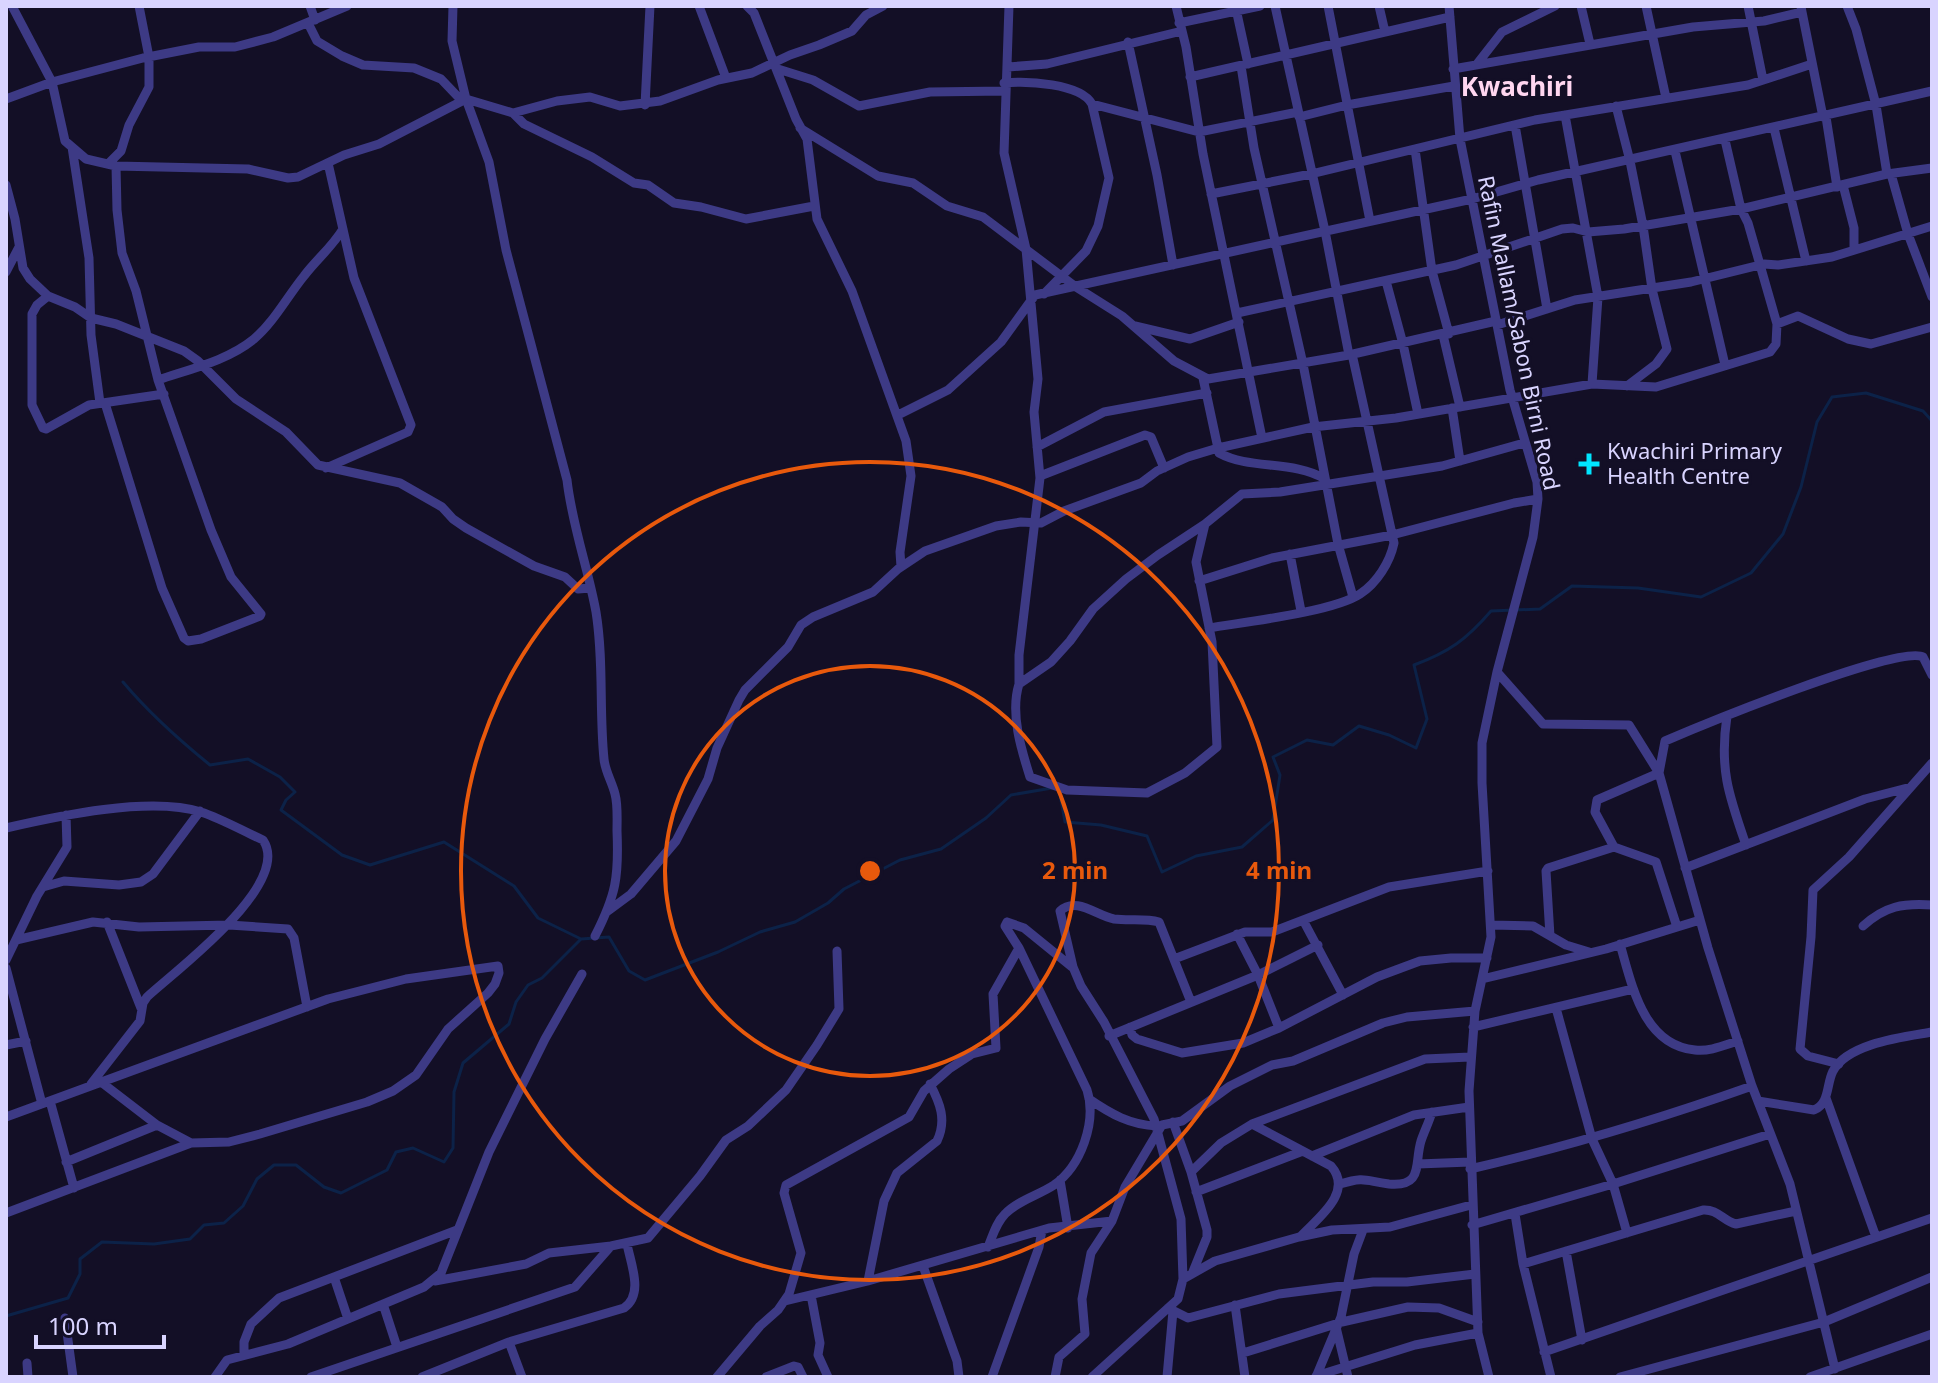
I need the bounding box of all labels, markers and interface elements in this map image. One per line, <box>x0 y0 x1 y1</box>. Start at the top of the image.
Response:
district label: Kwachiri <box>1461 68 1573 104</box>
street label: Rafin Mallam/Sabon Birni Road <box>1472 173 1568 493</box>
place label: Kwachiri Primary Health Centre <box>1607 435 1783 490</box>
marker: Kwachiri Primary Health Centre <box>1578 453 1600 475</box>
text: 2 min <box>1042 853 1108 886</box>
text: 4 min <box>1246 853 1312 886</box>
centre of rings <box>856 857 884 885</box>
scale bar <box>36 1299 164 1349</box>
text: 100 m <box>48 1309 118 1342</box>

